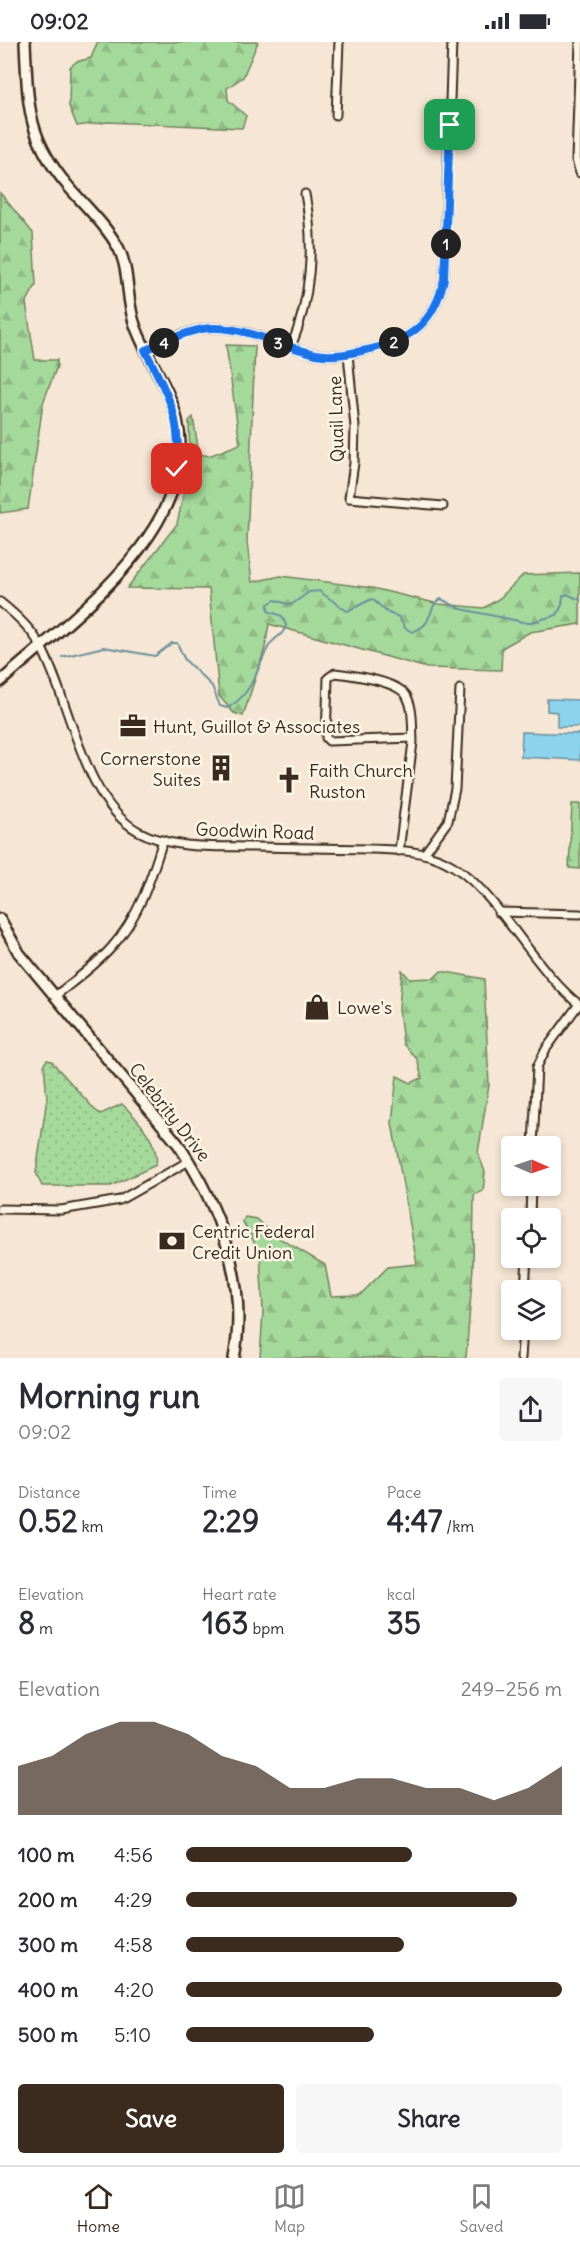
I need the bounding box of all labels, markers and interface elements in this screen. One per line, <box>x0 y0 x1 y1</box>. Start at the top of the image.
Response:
text: 09:02 <box>30 7 89 35</box>
pin <box>424 99 475 150</box>
icon: arrive <box>433 108 466 141</box>
pin: 1 <box>431 229 461 259</box>
text: 1 <box>443 234 449 254</box>
pin: 2 <box>379 327 409 357</box>
pin: 4 <box>149 328 179 358</box>
pin: 3 <box>263 328 293 358</box>
text: 2 <box>390 332 398 352</box>
text: 4 <box>159 333 169 353</box>
text: 3 <box>273 333 283 353</box>
street label: Quail Lane <box>323 375 349 463</box>
pin <box>151 443 202 494</box>
icon: check <box>160 452 193 485</box>
office icon: Hunt, Guillot & Associates <box>118 711 148 741</box>
place label: Hunt, Guillot & Associates <box>153 715 360 738</box>
place label: Cornerstone Suites <box>100 747 201 791</box>
building icon: Cornerstone Suites <box>206 753 236 783</box>
place label: Faith Church Ruston <box>309 759 413 803</box>
church icon: Faith Church Ruston <box>274 765 304 795</box>
street label: Goodwin Road <box>195 817 315 845</box>
shop icon: Lowe's <box>302 992 332 1022</box>
place label: Lowe's <box>337 996 392 1019</box>
street label: Celebrity Drive <box>124 1058 216 1166</box>
north arrow <box>501 1136 561 1196</box>
map controls <box>501 1136 561 1340</box>
button: locate <box>501 1208 561 1268</box>
place label: Centric Federal Credit Union <box>192 1220 315 1264</box>
bank icon: Centric Federal Credit Union <box>157 1226 187 1256</box>
button: layers <box>501 1280 561 1340</box>
text: Morning run <box>18 1375 200 1417</box>
button: share <box>499 1378 562 1441</box>
text: 09:02 <box>18 1419 71 1444</box>
text: Distance <box>18 1482 80 1502</box>
text: Time <box>202 1482 237 1502</box>
text: Pace <box>387 1482 421 1502</box>
text: 0.52 <box>18 1502 78 1540</box>
text: 2:29 <box>202 1502 259 1540</box>
text: 4:47 <box>387 1502 443 1540</box>
text: km <box>78 1516 104 1536</box>
text: /km <box>443 1516 474 1536</box>
text: Elevation <box>18 1584 84 1604</box>
text: Heart rate <box>202 1584 277 1604</box>
text: kcal <box>387 1584 415 1604</box>
text: 8 <box>18 1604 35 1642</box>
text: 163 <box>202 1604 249 1642</box>
text: 35 <box>387 1604 421 1642</box>
text: m <box>35 1618 53 1638</box>
text: bpm <box>249 1618 284 1638</box>
text: Elevation <box>18 1676 100 1701</box>
text: 249–256 m <box>461 1676 562 1701</box>
text: 100 m <box>18 1842 75 1867</box>
text: 4:56 <box>114 1842 153 1867</box>
text: 200 m <box>18 1887 78 1912</box>
text: 4:29 <box>114 1887 153 1912</box>
text: 300 m <box>18 1932 78 1957</box>
text: 4:58 <box>114 1932 153 1957</box>
text: 400 m <box>18 1977 78 2002</box>
text: 4:20 <box>114 1977 154 2002</box>
text: 500 m <box>18 2022 78 2047</box>
text: 5:10 <box>114 2022 151 2047</box>
button: Save <box>18 2084 284 2153</box>
button: Share <box>296 2084 562 2153</box>
tab: Home <box>77 2180 120 2236</box>
tab: Map <box>273 2180 306 2236</box>
tab: Saved <box>460 2180 503 2236</box>

